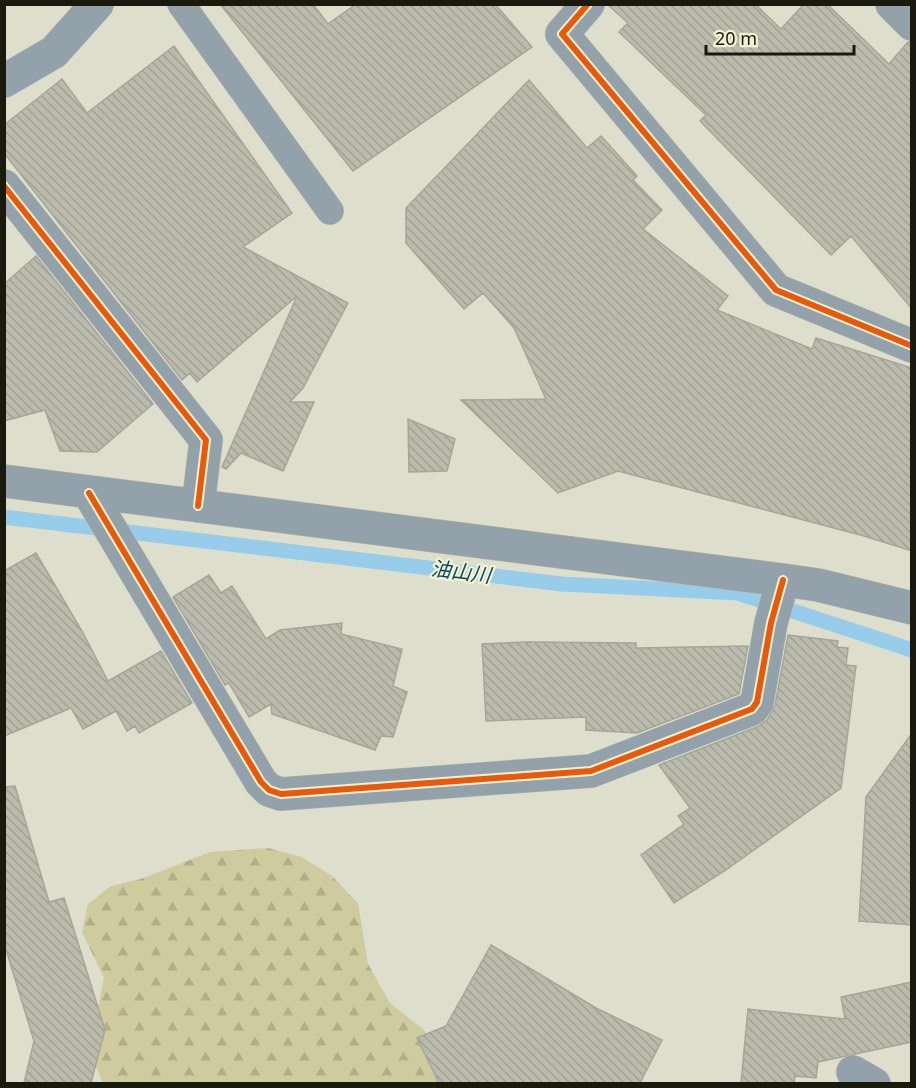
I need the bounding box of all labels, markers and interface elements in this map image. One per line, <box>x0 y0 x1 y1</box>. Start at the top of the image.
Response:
scale bar <box>706 18 854 56</box>
text: 20 m <box>715 26 757 50</box>
water label: 油山川 <box>430 554 494 589</box>

